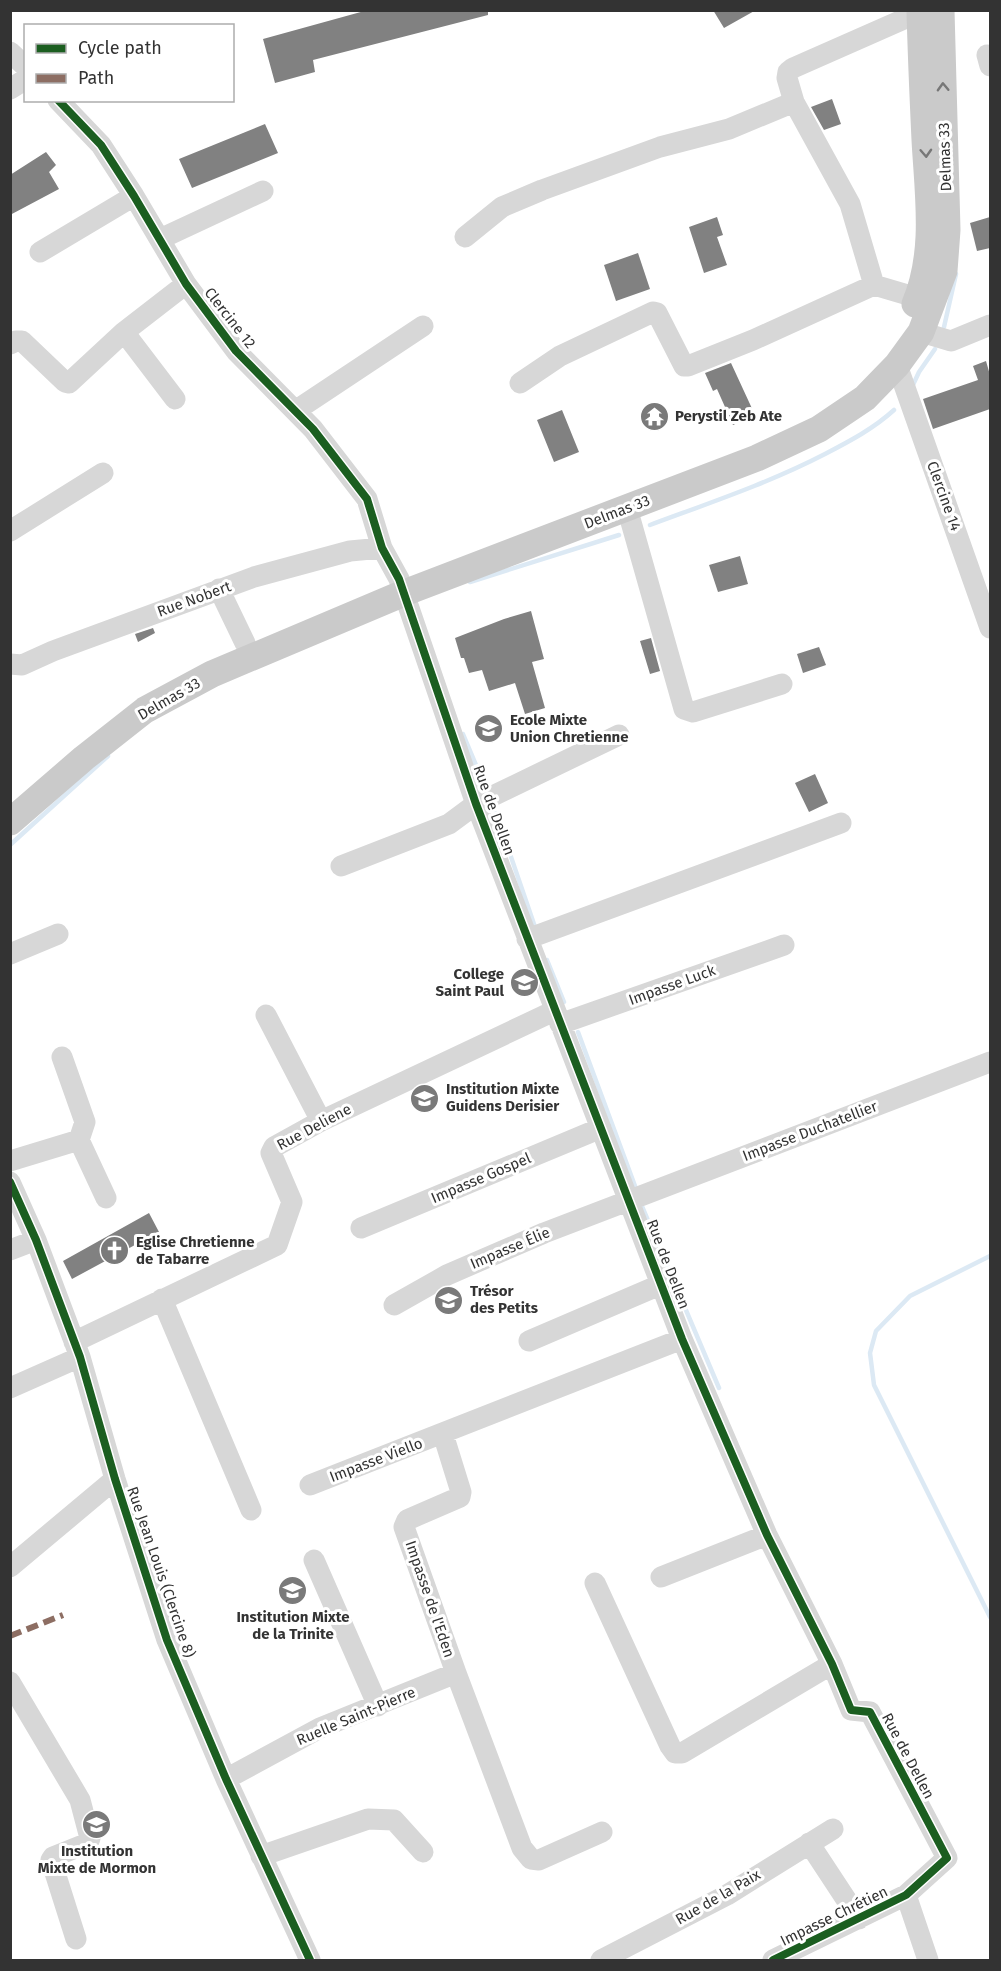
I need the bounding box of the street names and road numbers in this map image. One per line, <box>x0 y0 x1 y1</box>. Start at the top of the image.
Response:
street label: Delmas 33 <box>935 122 955 192</box>
street label: Clercine 12 <box>201 284 259 352</box>
street label: Clercine 14 <box>923 459 965 533</box>
street label: Delmas 33 <box>582 491 652 533</box>
street label: Rue Nobert <box>155 577 234 621</box>
street label: Delmas 33 <box>135 674 203 724</box>
street label: Rue de Dellen <box>469 762 519 858</box>
street label: Impasse Luck <box>626 961 718 1009</box>
street label: Impasse Duchatellier <box>740 1097 880 1165</box>
street label: Rue Deliene <box>274 1100 354 1154</box>
street label: Impasse Gospel <box>428 1149 534 1207</box>
street label: Rue de Dellen <box>643 1217 693 1311</box>
street label: Impasse Élie <box>467 1223 553 1273</box>
street label: Impasse Viello <box>327 1434 425 1486</box>
street label: Rue Jean Louis (Clercine 8) <box>123 1484 199 1660</box>
street label: Impasse de l'Eden <box>402 1538 458 1660</box>
street label: Ruelle Saint-Pierre <box>294 1683 418 1749</box>
street label: Rue de Dellen <box>878 1710 938 1802</box>
street label: Rue de la Paix <box>672 1865 764 1929</box>
street label: Impasse Chrétien <box>777 1882 891 1950</box>

